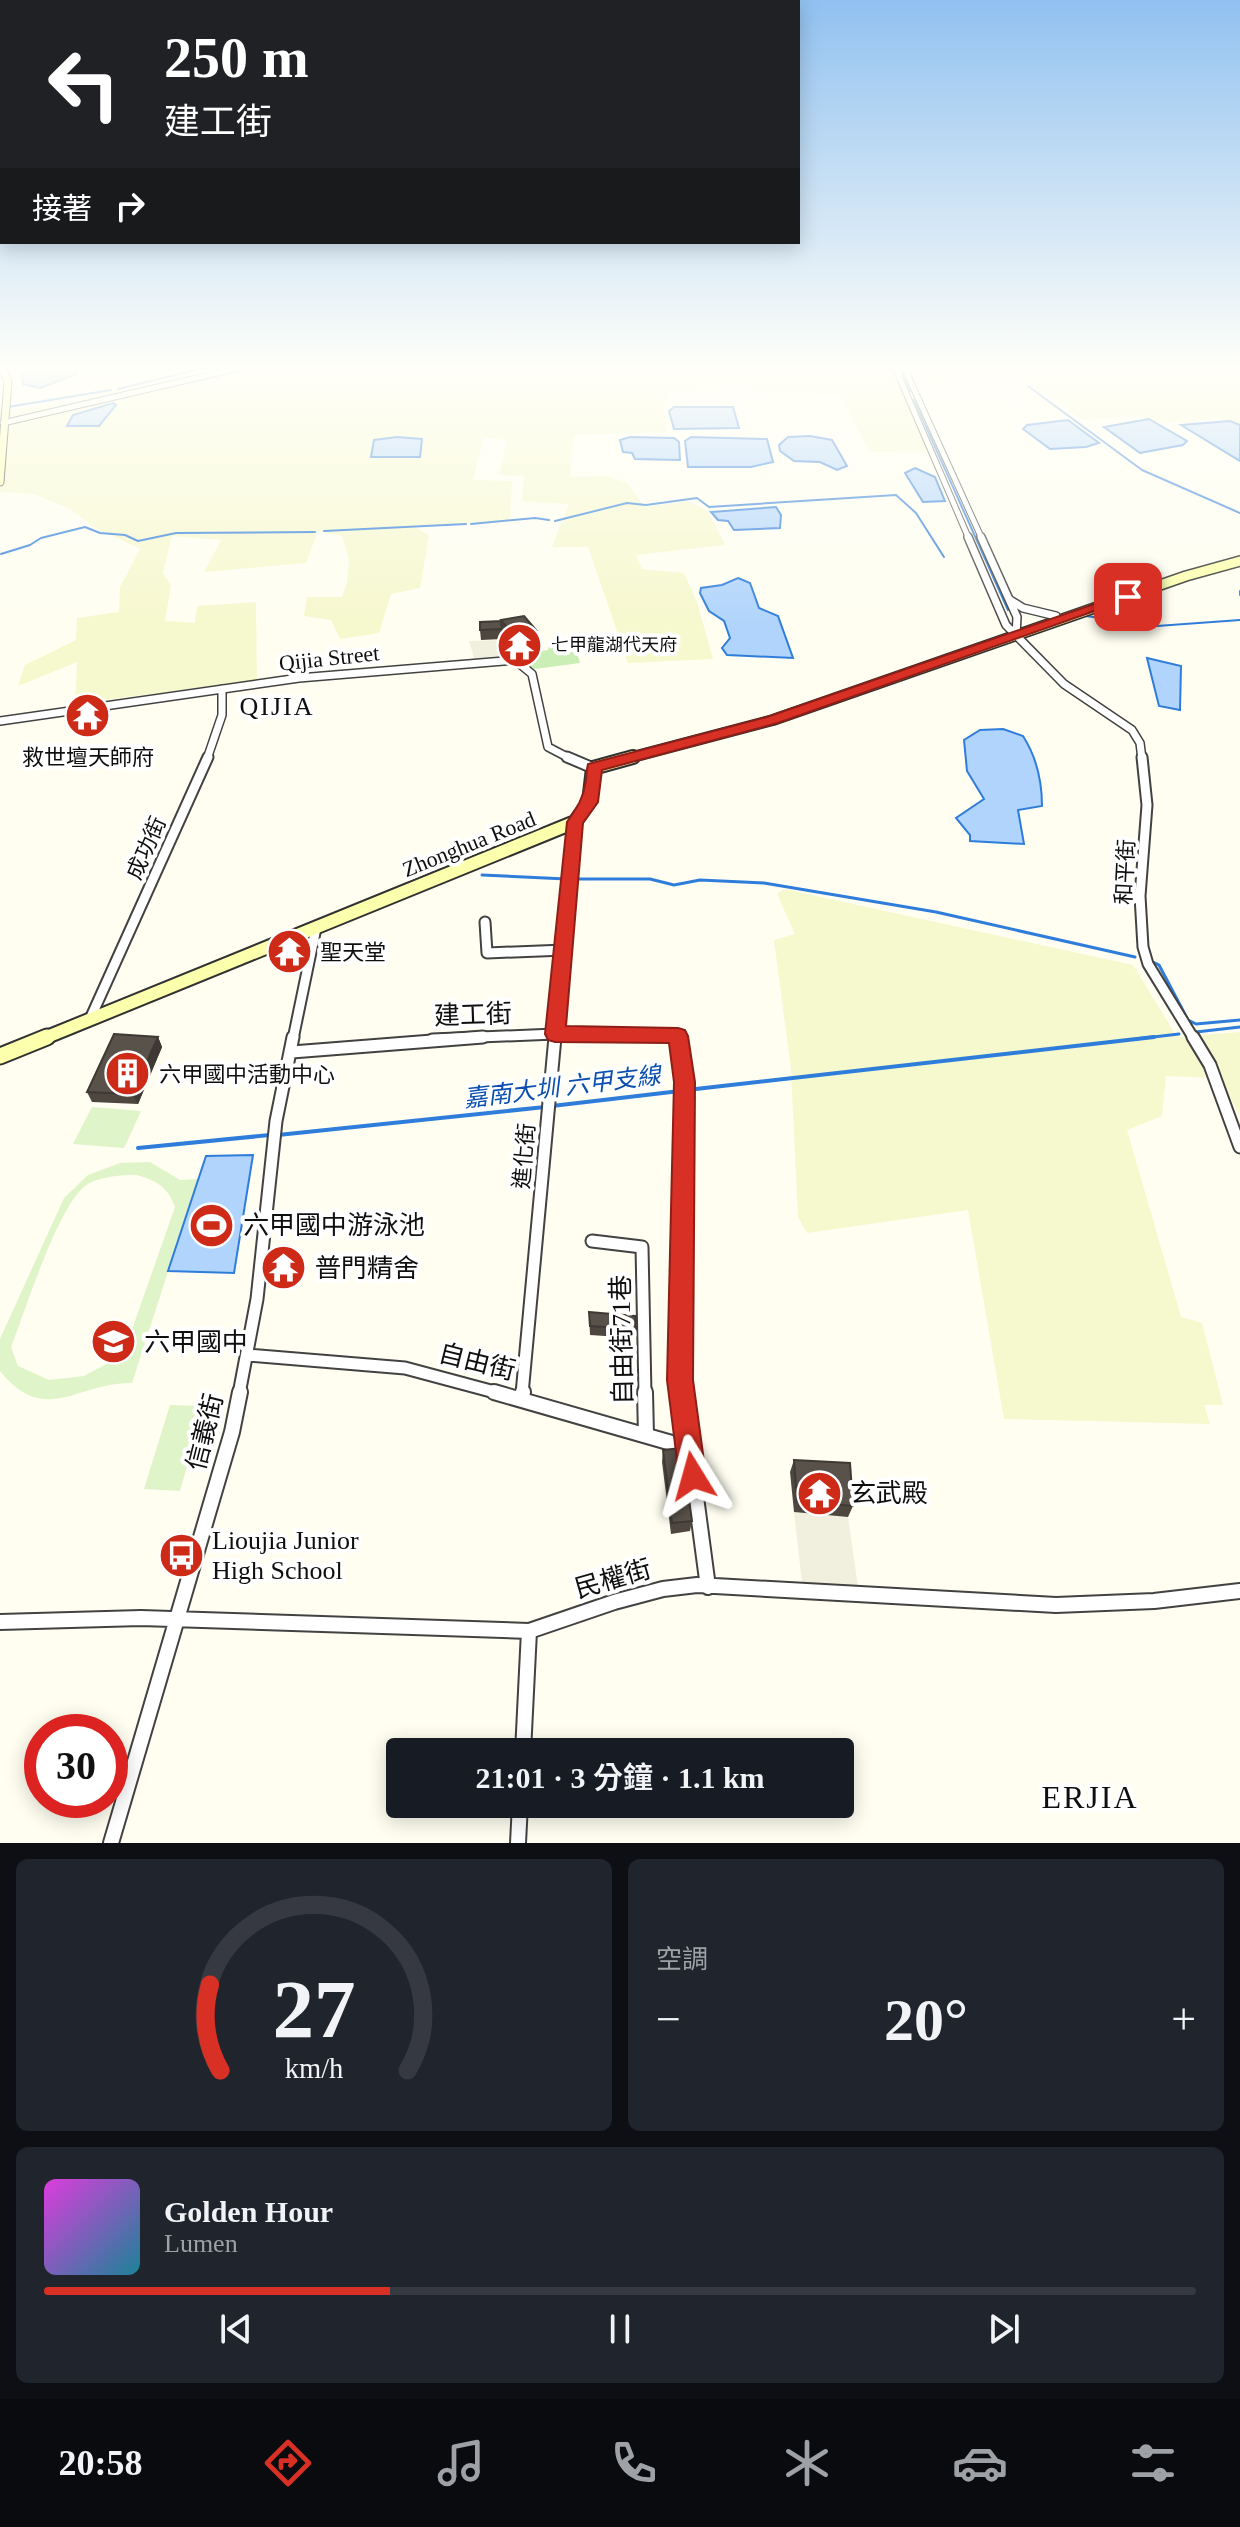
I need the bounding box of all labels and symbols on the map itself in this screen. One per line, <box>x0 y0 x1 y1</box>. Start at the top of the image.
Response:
pin <box>1094 563 1162 631</box>
temple icon: 七甲龍湖代天府 <box>496 621 544 669</box>
place label: 七甲龍湖代天府 <box>551 635 677 655</box>
street label: Qijia Street <box>278 640 380 676</box>
temple icon: 救世壇天師府 <box>64 692 112 740</box>
district label: QIJIA <box>240 692 315 721</box>
place label: 救世壇天師府 <box>22 745 154 770</box>
street label: Zhonghua Road <box>399 806 539 882</box>
street label: 成功街 <box>121 813 171 883</box>
street label: 和平街 <box>1111 838 1139 906</box>
temple icon: 聖天堂 <box>265 928 313 976</box>
place label: 聖天堂 <box>320 940 386 965</box>
street label: 建工街 <box>434 999 512 1031</box>
building icon: 六甲國中活動中心 <box>104 1050 152 1098</box>
place label: 六甲國中活動中心 <box>159 1062 335 1087</box>
water label: 嘉南大圳 六甲支線 <box>462 1062 665 1112</box>
street label: 進化街 <box>509 1122 539 1190</box>
sports icon: 六甲國中游泳池 <box>188 1201 236 1249</box>
place label: 六甲國中游泳池 <box>243 1211 425 1240</box>
temple icon: 普門精舍 <box>260 1244 308 1292</box>
place label: 普門精舍 <box>315 1254 419 1283</box>
street label: 自由街71巷 <box>606 1275 638 1405</box>
school or university icon: 六甲國中 <box>89 1318 137 1366</box>
place label: 六甲國中 <box>144 1328 248 1357</box>
street label: 自由街 <box>436 1338 518 1386</box>
street label: 信義街 <box>181 1391 229 1473</box>
position arrow <box>651 1434 735 1518</box>
temple icon: 玄武殿 <box>795 1469 843 1517</box>
place label: 玄武殿 <box>850 1479 928 1508</box>
place label: Lioujia Junior High School <box>212 1526 359 1585</box>
bus stop icon: Lioujia Junior High School <box>157 1531 205 1579</box>
street label: 民權街 <box>572 1554 654 1604</box>
speed limit sign: 30 <box>24 1714 128 1818</box>
district label: ERJIA <box>1041 1779 1139 1815</box>

